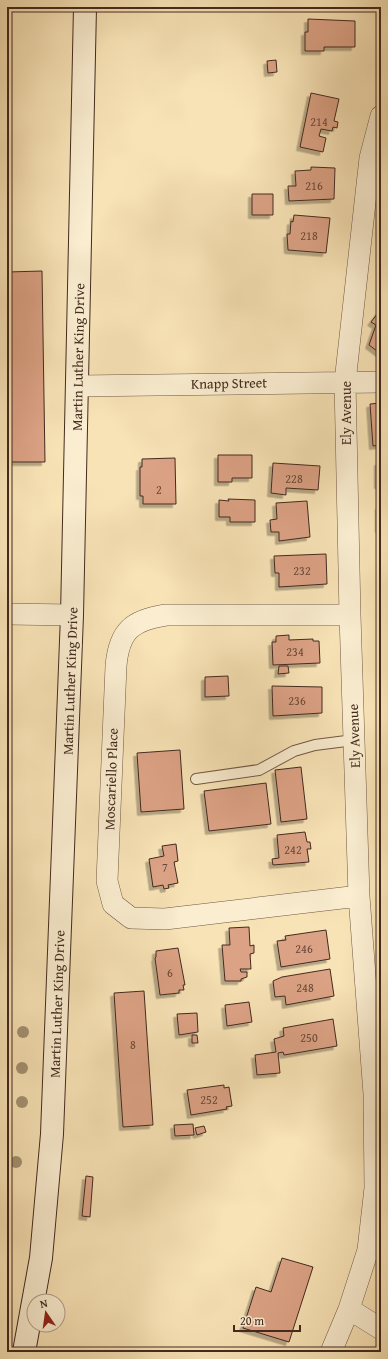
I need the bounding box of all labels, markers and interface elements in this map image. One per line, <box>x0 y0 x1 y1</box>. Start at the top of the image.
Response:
house number: 214 <box>310 113 328 130</box>
house number: 216 <box>305 177 323 194</box>
house number: 218 <box>300 227 318 244</box>
street label: Martin Luther King Drive <box>67 282 89 431</box>
street label: Knapp Street <box>191 372 267 394</box>
street label: Ely Avenue <box>336 381 356 445</box>
house number: 228 <box>285 470 303 487</box>
house number: 2 <box>156 481 162 498</box>
house number: 232 <box>293 562 311 579</box>
street label: Martin Luther King Drive <box>57 606 83 755</box>
house number: 234 <box>286 643 304 660</box>
house number: 236 <box>288 692 306 709</box>
street label: Ely Avenue <box>343 703 365 768</box>
street label: Moscariello Place <box>99 727 123 830</box>
house number: 242 <box>284 841 302 858</box>
house number: 7 <box>162 859 168 876</box>
street label: Martin Luther King Drive <box>44 929 70 1078</box>
house number: 246 <box>295 940 313 957</box>
house number: 6 <box>167 964 173 981</box>
house number: 248 <box>296 979 314 996</box>
house number: 250 <box>300 1029 318 1046</box>
house number: 8 <box>130 1036 136 1053</box>
house number: 252 <box>200 1091 218 1108</box>
north arrow <box>26 1293 66 1333</box>
text: N <box>38 1294 50 1312</box>
scale bar <box>234 1307 300 1333</box>
text: 20 m <box>240 1312 264 1329</box>

